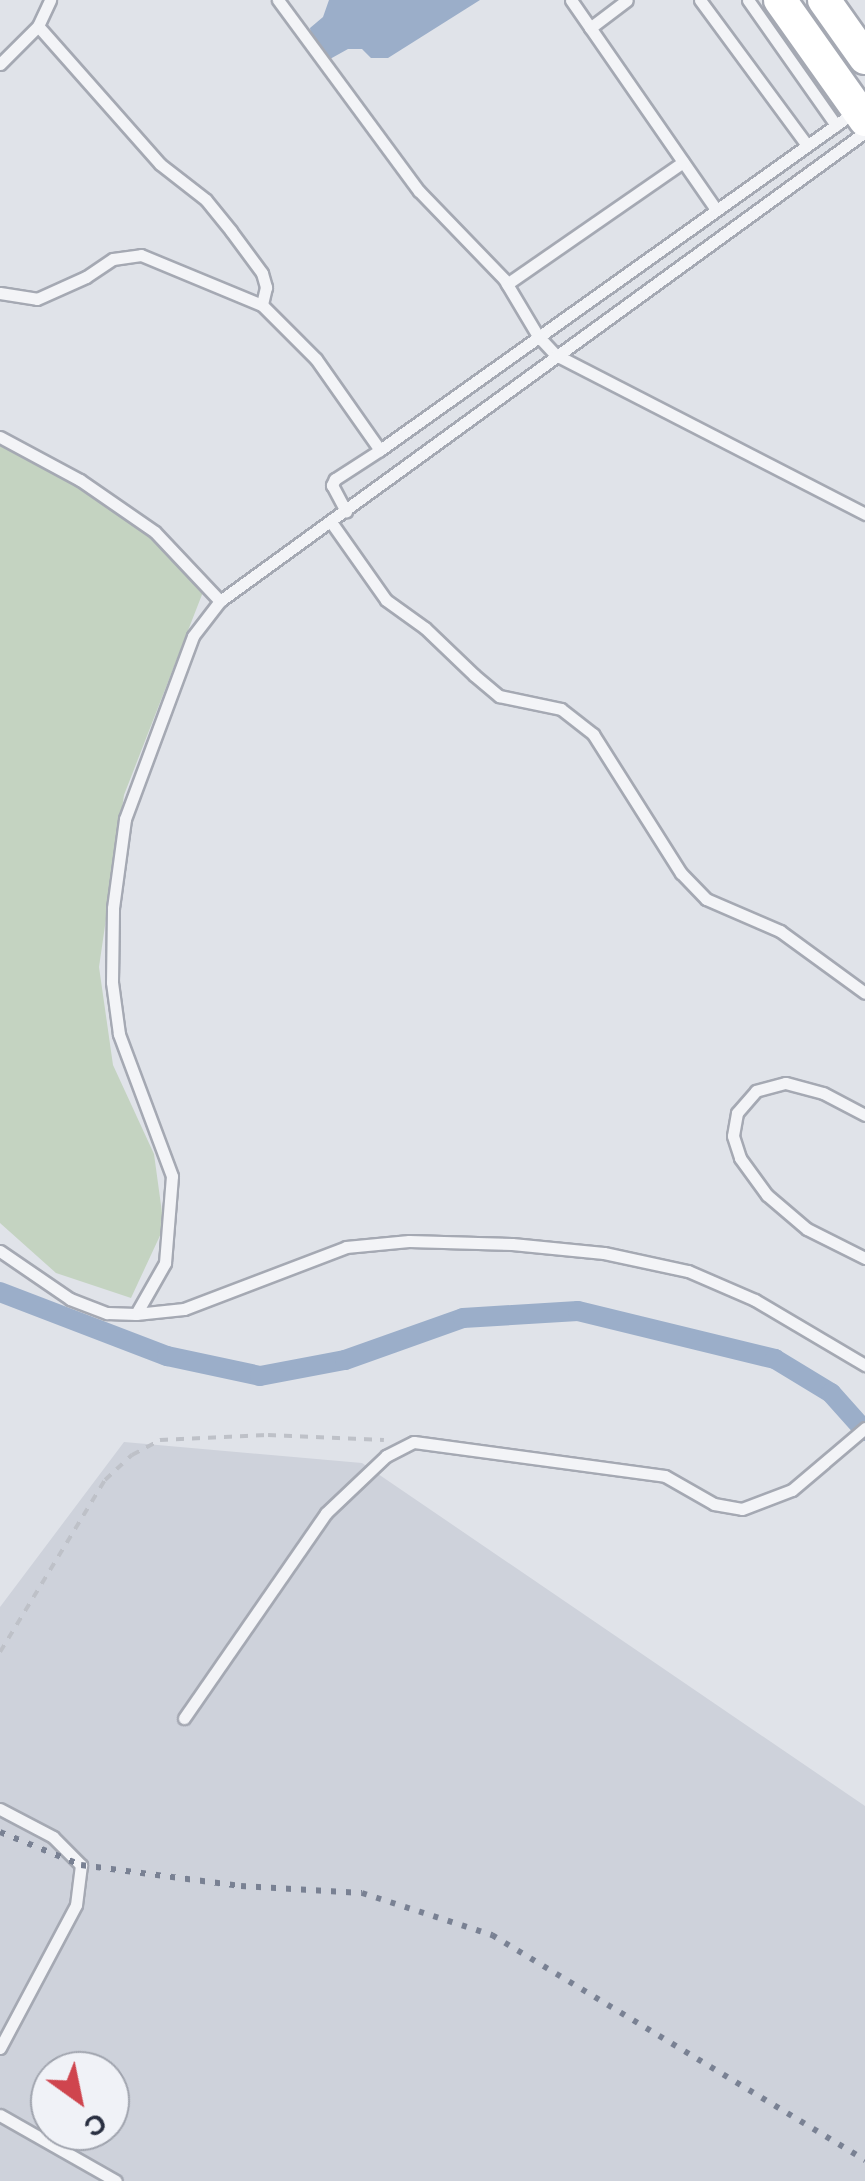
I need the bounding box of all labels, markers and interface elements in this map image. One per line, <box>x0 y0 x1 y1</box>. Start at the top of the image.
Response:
north arrow <box>30 2051 130 2151</box>
text: С <box>77 2104 114 2146</box>

